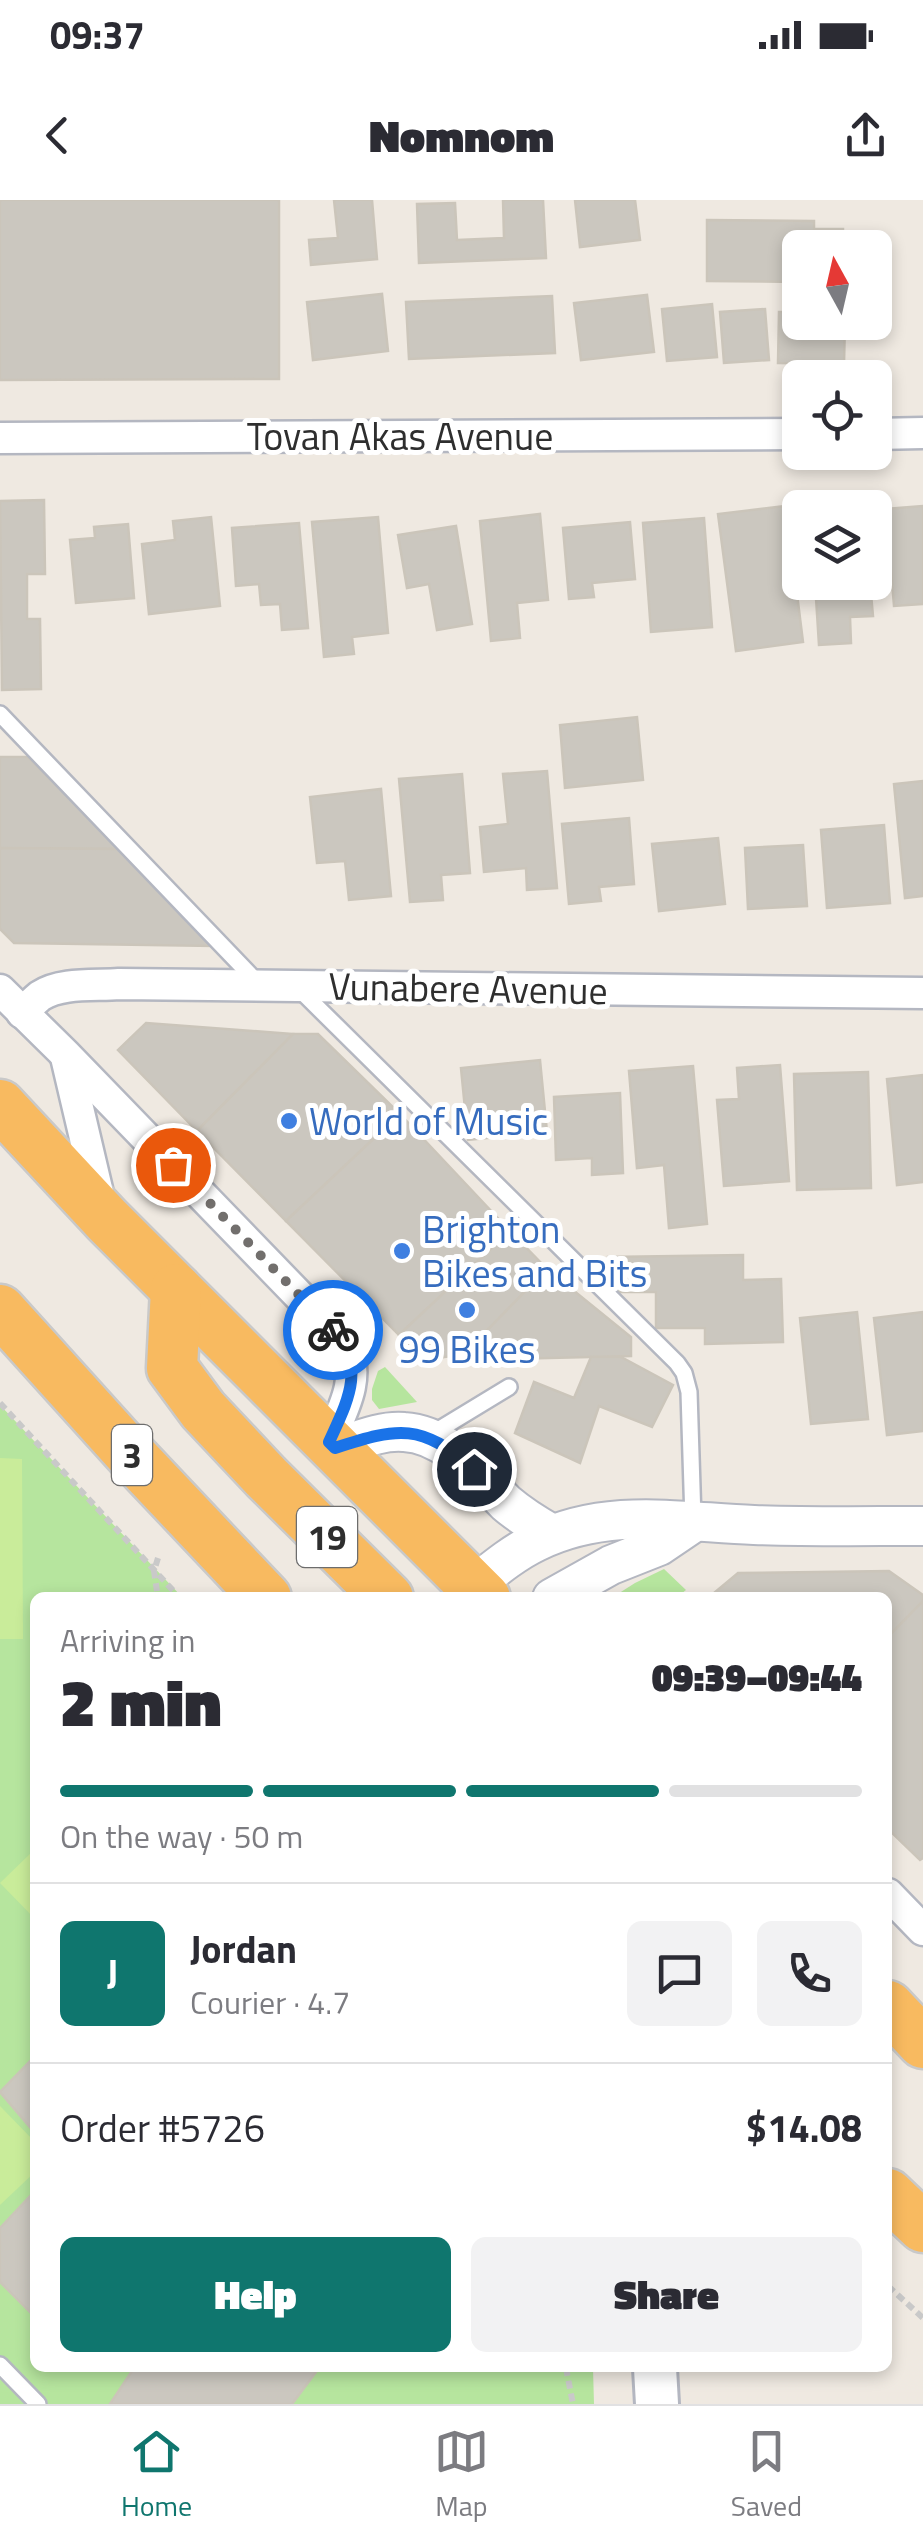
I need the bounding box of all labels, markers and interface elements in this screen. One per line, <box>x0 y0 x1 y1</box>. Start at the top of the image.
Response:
text: 09:37 <box>50 6 145 64</box>
text: Nomnom <box>369 101 554 169</box>
icon: back <box>30 108 85 163</box>
icon: share <box>838 108 893 163</box>
north arrow <box>782 230 892 340</box>
map controls <box>782 230 892 600</box>
button: locate <box>782 360 892 470</box>
street label: Tovan Akas Avenue <box>247 407 553 465</box>
button: layers <box>782 490 892 600</box>
street label: Vunabere Avenue <box>328 957 608 1019</box>
place label: World of Music <box>309 1092 548 1150</box>
marker: World of Music <box>278 1110 300 1132</box>
pin <box>131 1123 216 1208</box>
icon: bag <box>146 1138 201 1193</box>
place label: Brighton Bikes and Bits <box>422 1200 647 1302</box>
marker: Brighton Bikes and Bits <box>391 1240 413 1262</box>
courier <box>283 1280 383 1380</box>
marker: 99 Bikes <box>456 1299 478 1321</box>
icon: bike <box>306 1303 361 1358</box>
place label: 99 Bikes <box>398 1320 536 1378</box>
road number: 3 <box>112 1425 152 1485</box>
pin <box>432 1427 517 1512</box>
icon: home <box>447 1442 502 1497</box>
road number: 19 <box>297 1507 357 1567</box>
text: Arriving in <box>60 1616 196 1664</box>
text: 09:39–09:44 <box>652 1648 862 1706</box>
text: 2 min <box>60 1652 221 1751</box>
text: On the way · 50 m <box>60 1812 303 1860</box>
text: Jordan <box>190 1920 297 1978</box>
button: chat <box>627 1921 732 2026</box>
button: phone <box>757 1921 862 2026</box>
text: J <box>107 1944 118 2002</box>
text: Courier · 4.7 <box>190 1978 350 2026</box>
text: Order #5726 <box>60 2099 265 2157</box>
text: $14.08 <box>746 2099 862 2157</box>
button: Help <box>60 2237 451 2352</box>
button: Share <box>471 2237 862 2352</box>
tab: Home <box>121 2424 192 2527</box>
tab: Map <box>434 2424 489 2527</box>
tab: Saved <box>731 2424 802 2527</box>

